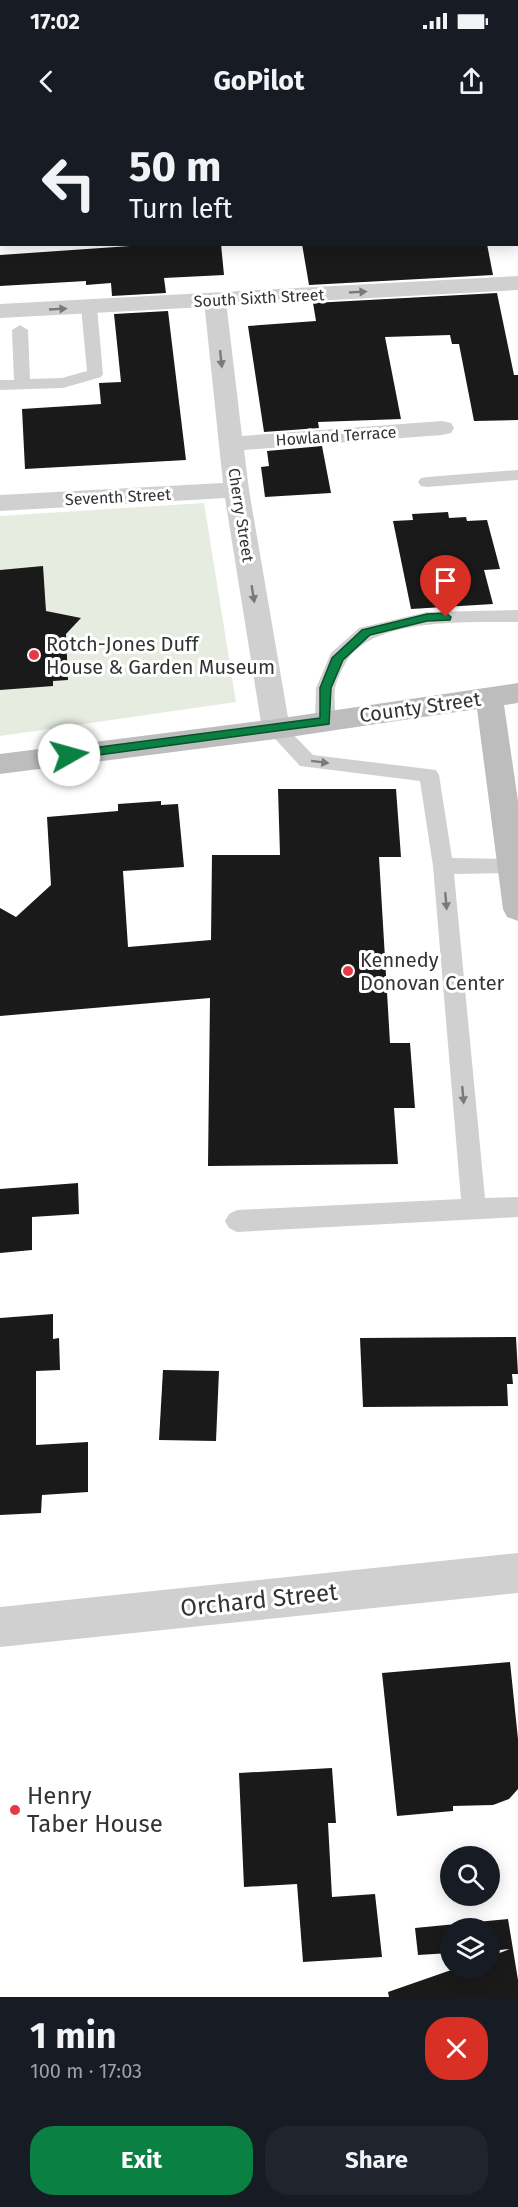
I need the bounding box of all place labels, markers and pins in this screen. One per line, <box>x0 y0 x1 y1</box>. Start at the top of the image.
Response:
pin <box>420 555 471 617</box>
place label: Rotch-Jones Duff House & Garden Museum <box>46 632 275 679</box>
marker: Rotch-Jones Duff House & Garden Museum <box>27 648 41 662</box>
place label: Kennedy Donovan Center <box>360 948 505 995</box>
marker: Kennedy Donovan Center <box>341 964 355 978</box>
place label: Henry Taber House <box>27 1782 163 1838</box>
marker: Henry Taber House <box>8 1803 22 1817</box>

